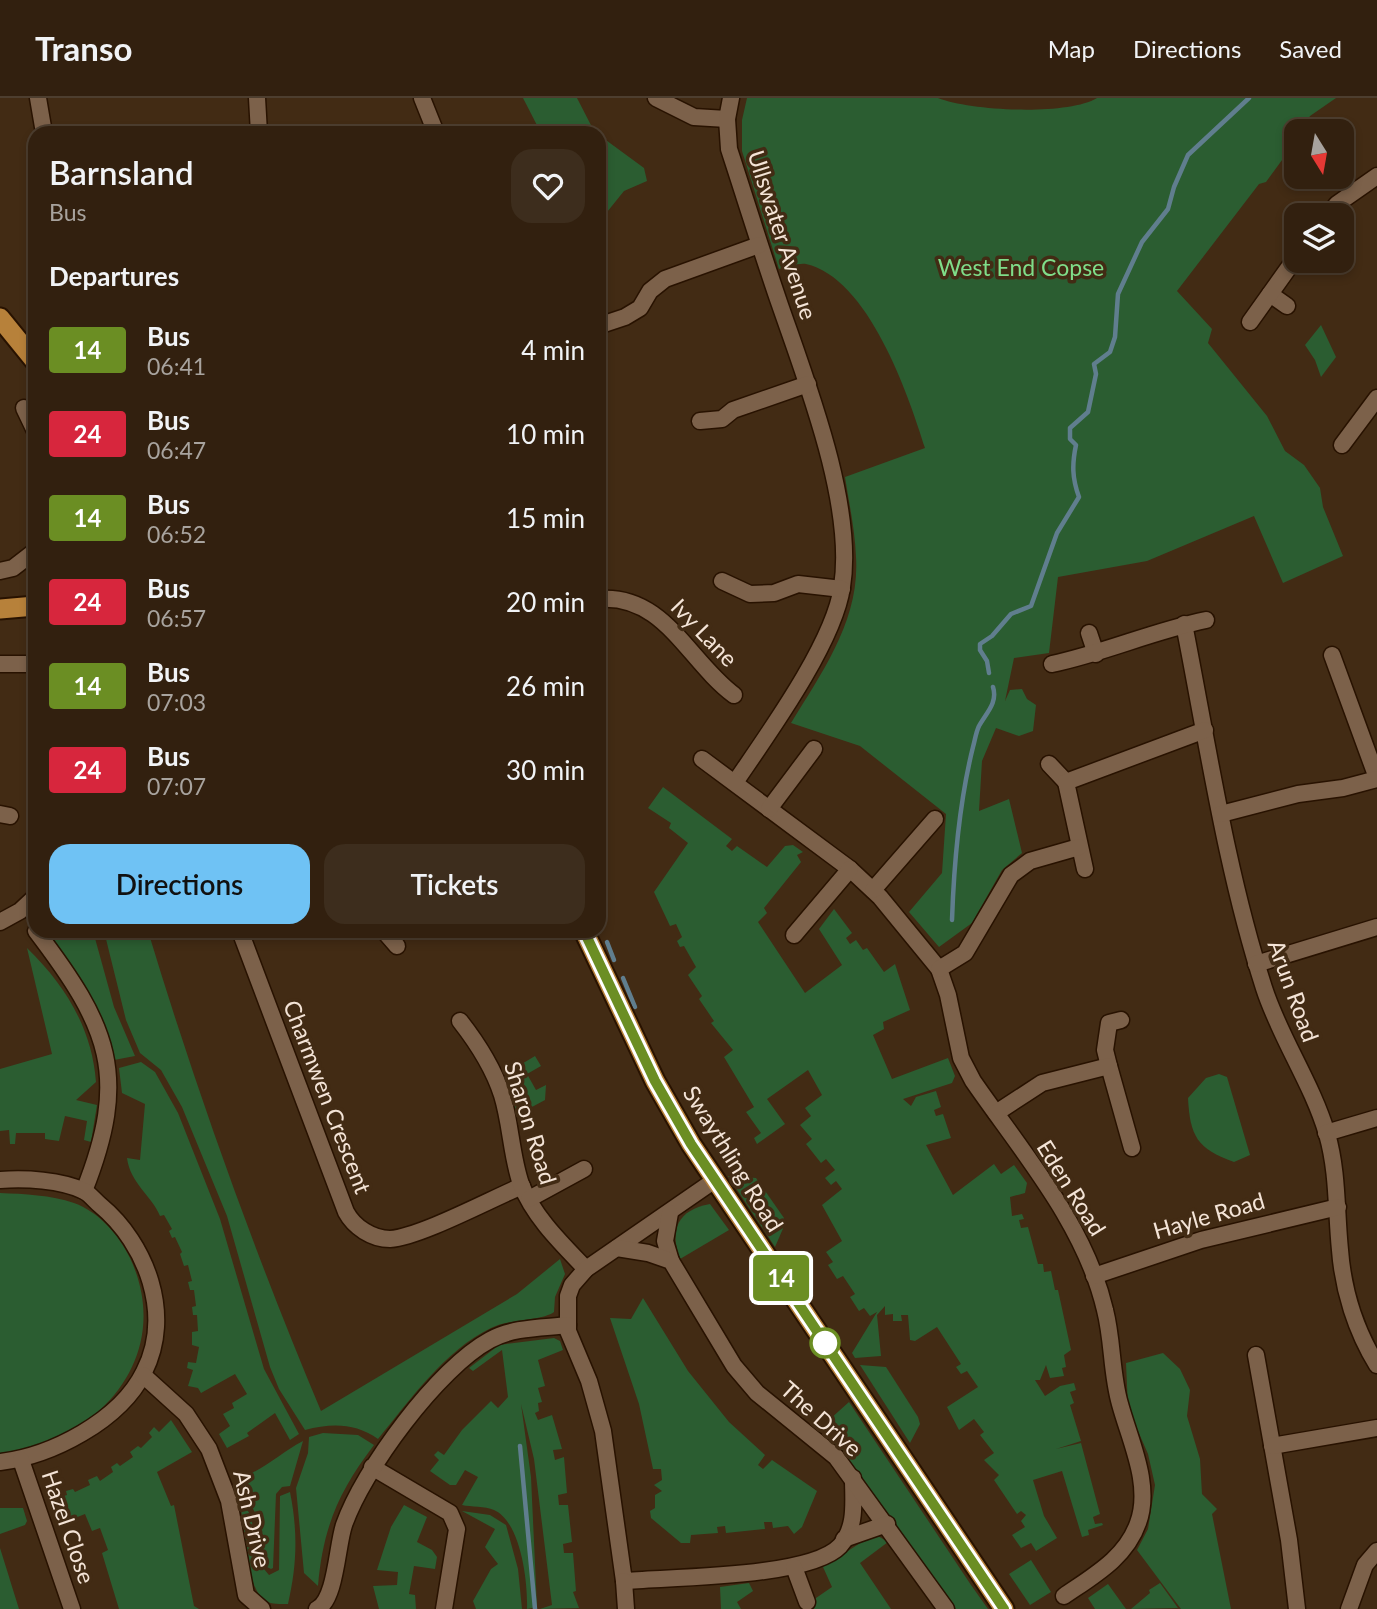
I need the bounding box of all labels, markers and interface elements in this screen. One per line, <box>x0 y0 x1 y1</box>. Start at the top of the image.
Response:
text: Transo <box>35 28 132 68</box>
text: Map <box>1048 34 1095 63</box>
text: Directions <box>1133 34 1241 63</box>
text: Saved <box>1279 34 1342 63</box>
north arrow <box>1284 119 1354 189</box>
map controls <box>1284 119 1354 273</box>
street label: Ullswater Avenue <box>742 147 823 323</box>
button: heart <box>511 149 585 223</box>
text: Barnsland <box>49 152 194 192</box>
text: Bus <box>49 198 86 226</box>
button: layers <box>1284 203 1354 273</box>
park label: West End Copse <box>938 253 1104 281</box>
text: Departures <box>49 260 179 292</box>
text: Bus <box>147 320 190 352</box>
text: 4 min <box>521 334 585 366</box>
text: 14 <box>74 335 101 364</box>
text: 06:41 <box>147 352 206 380</box>
text: Bus <box>147 404 190 436</box>
text: 10 min <box>506 418 585 450</box>
text: 24 <box>74 419 101 448</box>
text: 06:47 <box>147 436 206 464</box>
text: Bus <box>147 488 190 520</box>
text: 15 min <box>506 502 585 534</box>
text: 14 <box>74 503 101 532</box>
text: 06:52 <box>147 520 206 548</box>
text: Bus <box>147 572 190 604</box>
text: 20 min <box>506 586 585 618</box>
text: 24 <box>74 587 101 616</box>
street label: Ivy Lane <box>666 593 744 672</box>
text: 06:57 <box>147 604 206 632</box>
text: Bus <box>147 656 190 688</box>
text: 26 min <box>506 670 585 702</box>
text: 14 <box>74 671 101 700</box>
text: 07:03 <box>147 688 206 716</box>
text: Bus <box>147 740 190 772</box>
text: 30 min <box>506 754 585 786</box>
text: 24 <box>74 755 101 784</box>
text: 07:07 <box>147 772 206 800</box>
button: Directions <box>49 844 310 924</box>
button: Tickets <box>324 844 585 924</box>
street label: Arun Road <box>1263 936 1325 1045</box>
street label: Charmwen Crescent <box>278 996 378 1198</box>
street label: Sharon Road <box>499 1058 563 1188</box>
street label: Swaythling Road <box>678 1080 790 1237</box>
street label: Eden Road <box>1031 1134 1112 1240</box>
street label: Hayle Road <box>1150 1186 1268 1244</box>
line badge: 14 <box>750 1255 812 1301</box>
text: 14 <box>767 1263 795 1292</box>
unlabelled marker <box>810 1328 840 1358</box>
street label: The Drive <box>775 1375 868 1462</box>
street label: Hazel Close <box>36 1466 101 1587</box>
street label: Ash Drive <box>228 1467 278 1570</box>

